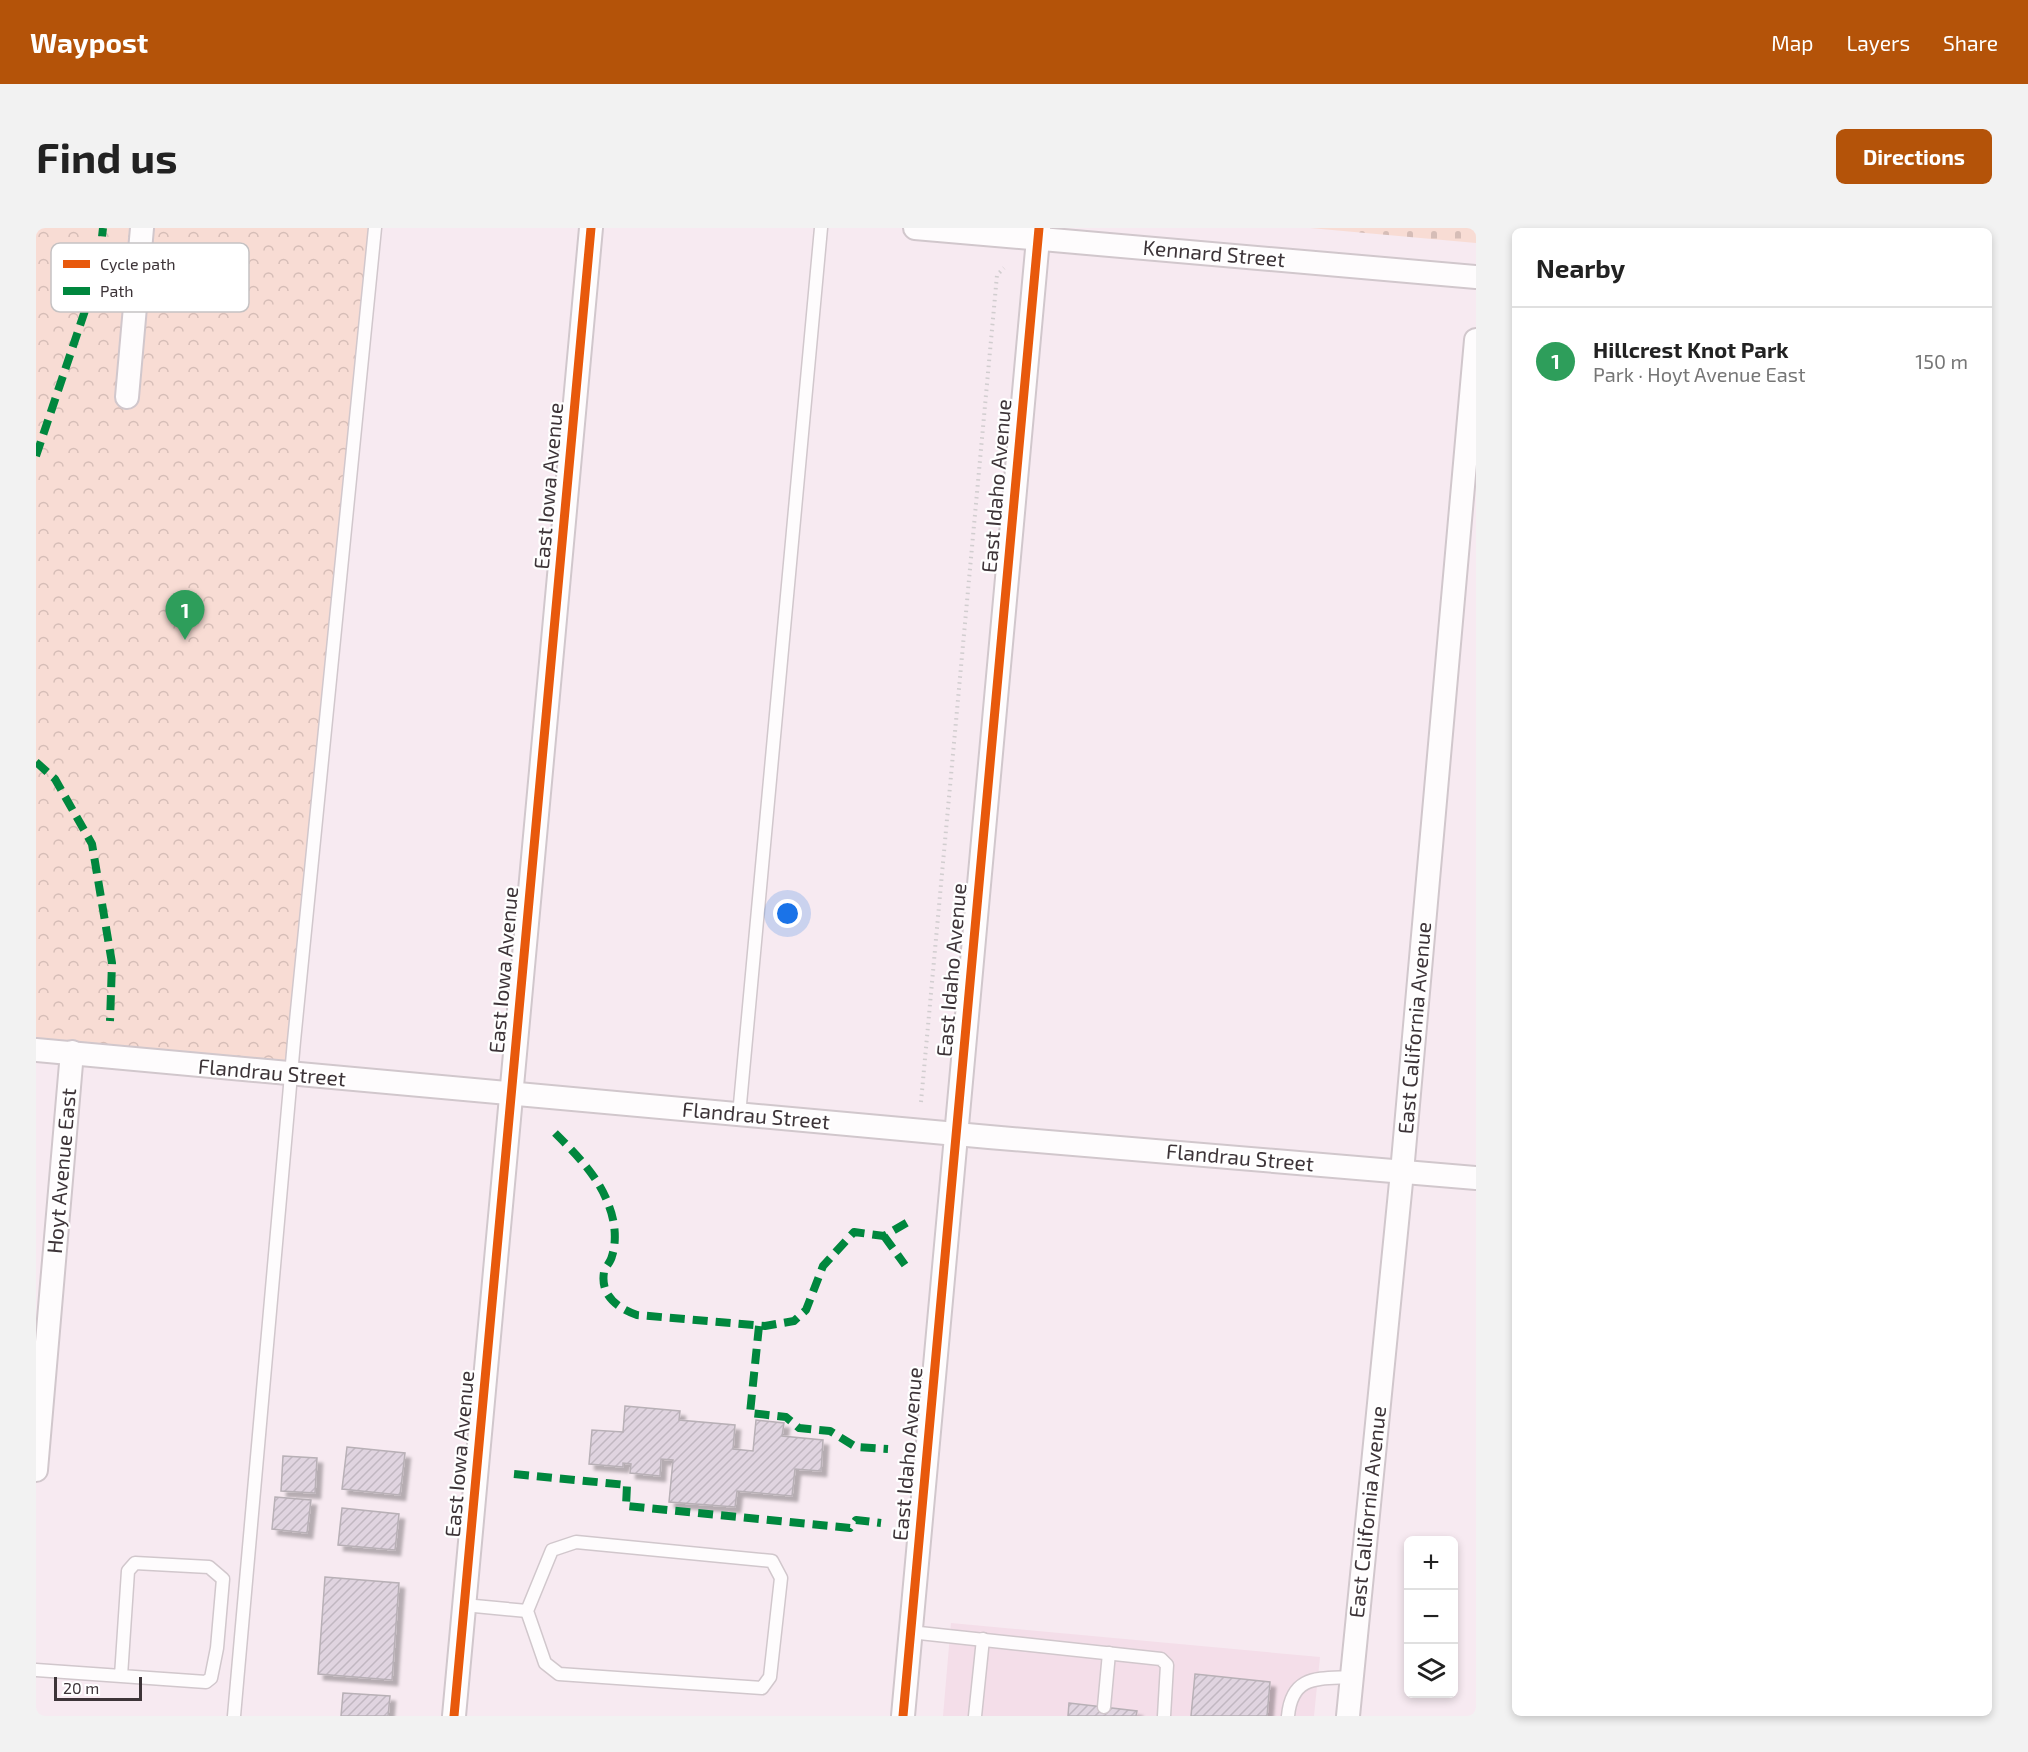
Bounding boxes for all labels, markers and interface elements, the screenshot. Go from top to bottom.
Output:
text: Waypost [30,25,148,59]
text: Map [1771,30,1813,55]
text: Layers [1846,30,1910,55]
text: Share [1943,30,1998,55]
button: Directions [1836,129,1992,184]
text: Find us [36,131,178,181]
street label: Kennard Street [1142,234,1286,271]
legend [51,243,249,312]
text: Nearby [1536,252,1625,283]
text: Cycle path [100,254,176,273]
text: Path [100,281,134,300]
text: Hillcrest Knot Park [1593,336,1789,362]
text: 1 [1551,349,1560,373]
text: 150 m [1915,349,1968,373]
text: Park · Hoyt Avenue East [1593,362,1806,386]
street label: East Idaho Avenue [975,398,1016,574]
street label: East Iowa Avenue [528,401,567,570]
pin: 1 [166,590,204,640]
street label: East Idaho Avenue [930,882,971,1058]
street label: East Iowa Avenue [483,885,522,1054]
your location [773,899,802,928]
street label: East California Avenue [1392,921,1435,1135]
street label: Flandrau Street [197,1053,347,1090]
street label: Hoyt Avenue East [41,1087,80,1255]
street label: Flandrau Street [681,1096,831,1133]
street label: Flandrau Street [1165,1138,1315,1175]
street label: East Idaho Avenue [886,1366,927,1542]
street label: East Iowa Avenue [439,1369,478,1538]
street label: East California Avenue [1343,1405,1390,1619]
map controls [1404,1536,1458,1698]
button: + [1404,1536,1458,1590]
button: − [1404,1590,1458,1644]
button: layers [1404,1644,1458,1698]
scale bar [54,1674,142,1702]
text: 20 m [63,1678,99,1697]

